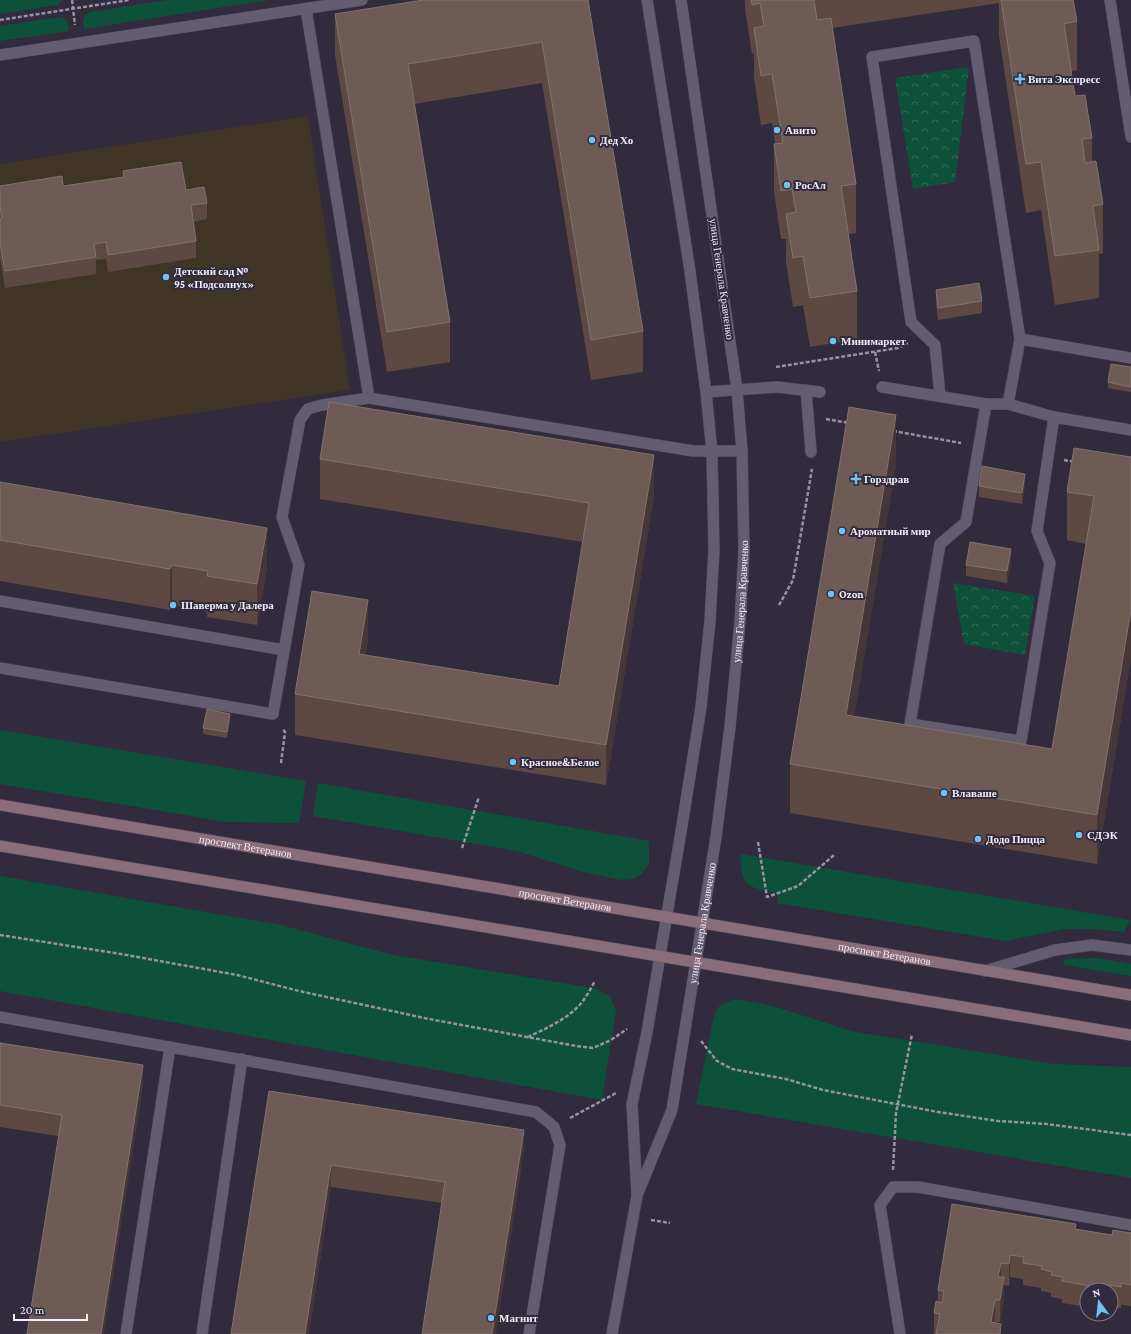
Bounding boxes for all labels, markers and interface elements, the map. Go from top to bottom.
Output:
place label: Вита Экспресс [1028,73,1101,85]
marker: Вита Экспресс [1015,74,1025,84]
place label: Авито [785,124,816,136]
marker: Авито [772,125,782,135]
place label: Дед Хо [600,134,634,146]
marker: Дед Хо [587,135,597,145]
place label: РосАл [795,179,826,191]
marker: РосАл [782,180,792,190]
street label: улица Генерала Кравченко [708,218,737,341]
place label: Детский сад № 95 «Подсолнух» [174,265,254,290]
marker: Детский сад № 95 «Подсолнух» [161,272,171,282]
place label: Минимаркет [841,335,906,347]
marker: Минимаркет [828,336,838,346]
place label: Горздрав [864,473,909,485]
marker: Горздрав [851,474,861,484]
place label: Ароматный мир [850,525,931,537]
marker: Ароматный мир [837,526,847,536]
street label: улица Генерала Кравченко [730,540,750,663]
place label: Ozon [839,588,864,600]
marker: Ozon [826,589,836,599]
place label: Шаверма у Далера [181,599,274,611]
marker: Шаверма у Далера [168,600,178,610]
place label: Красное&Белое [521,756,599,768]
marker: Красное&Белое [508,757,518,767]
place label: Влаваше [952,787,997,799]
marker: Влаваше [939,788,949,798]
place label: СДЭК [1087,829,1118,841]
marker: СДЭК [1074,830,1084,840]
street label: проспект Ветеранов [198,833,293,860]
place label: Додо Пицца [986,833,1046,845]
marker: Додо Пицца [973,834,983,844]
street label: улица Генерала Кравченко [686,861,718,985]
street label: проспект Ветеранов [518,886,612,914]
street label: проспект Ветеранов [837,940,932,967]
north arrow [1079,1282,1119,1322]
text: N [1091,1285,1102,1299]
scale bar [14,1296,87,1322]
text: 20 m [20,1303,45,1317]
place label: Магнит [499,1312,539,1324]
marker: Магнит [486,1313,496,1323]

